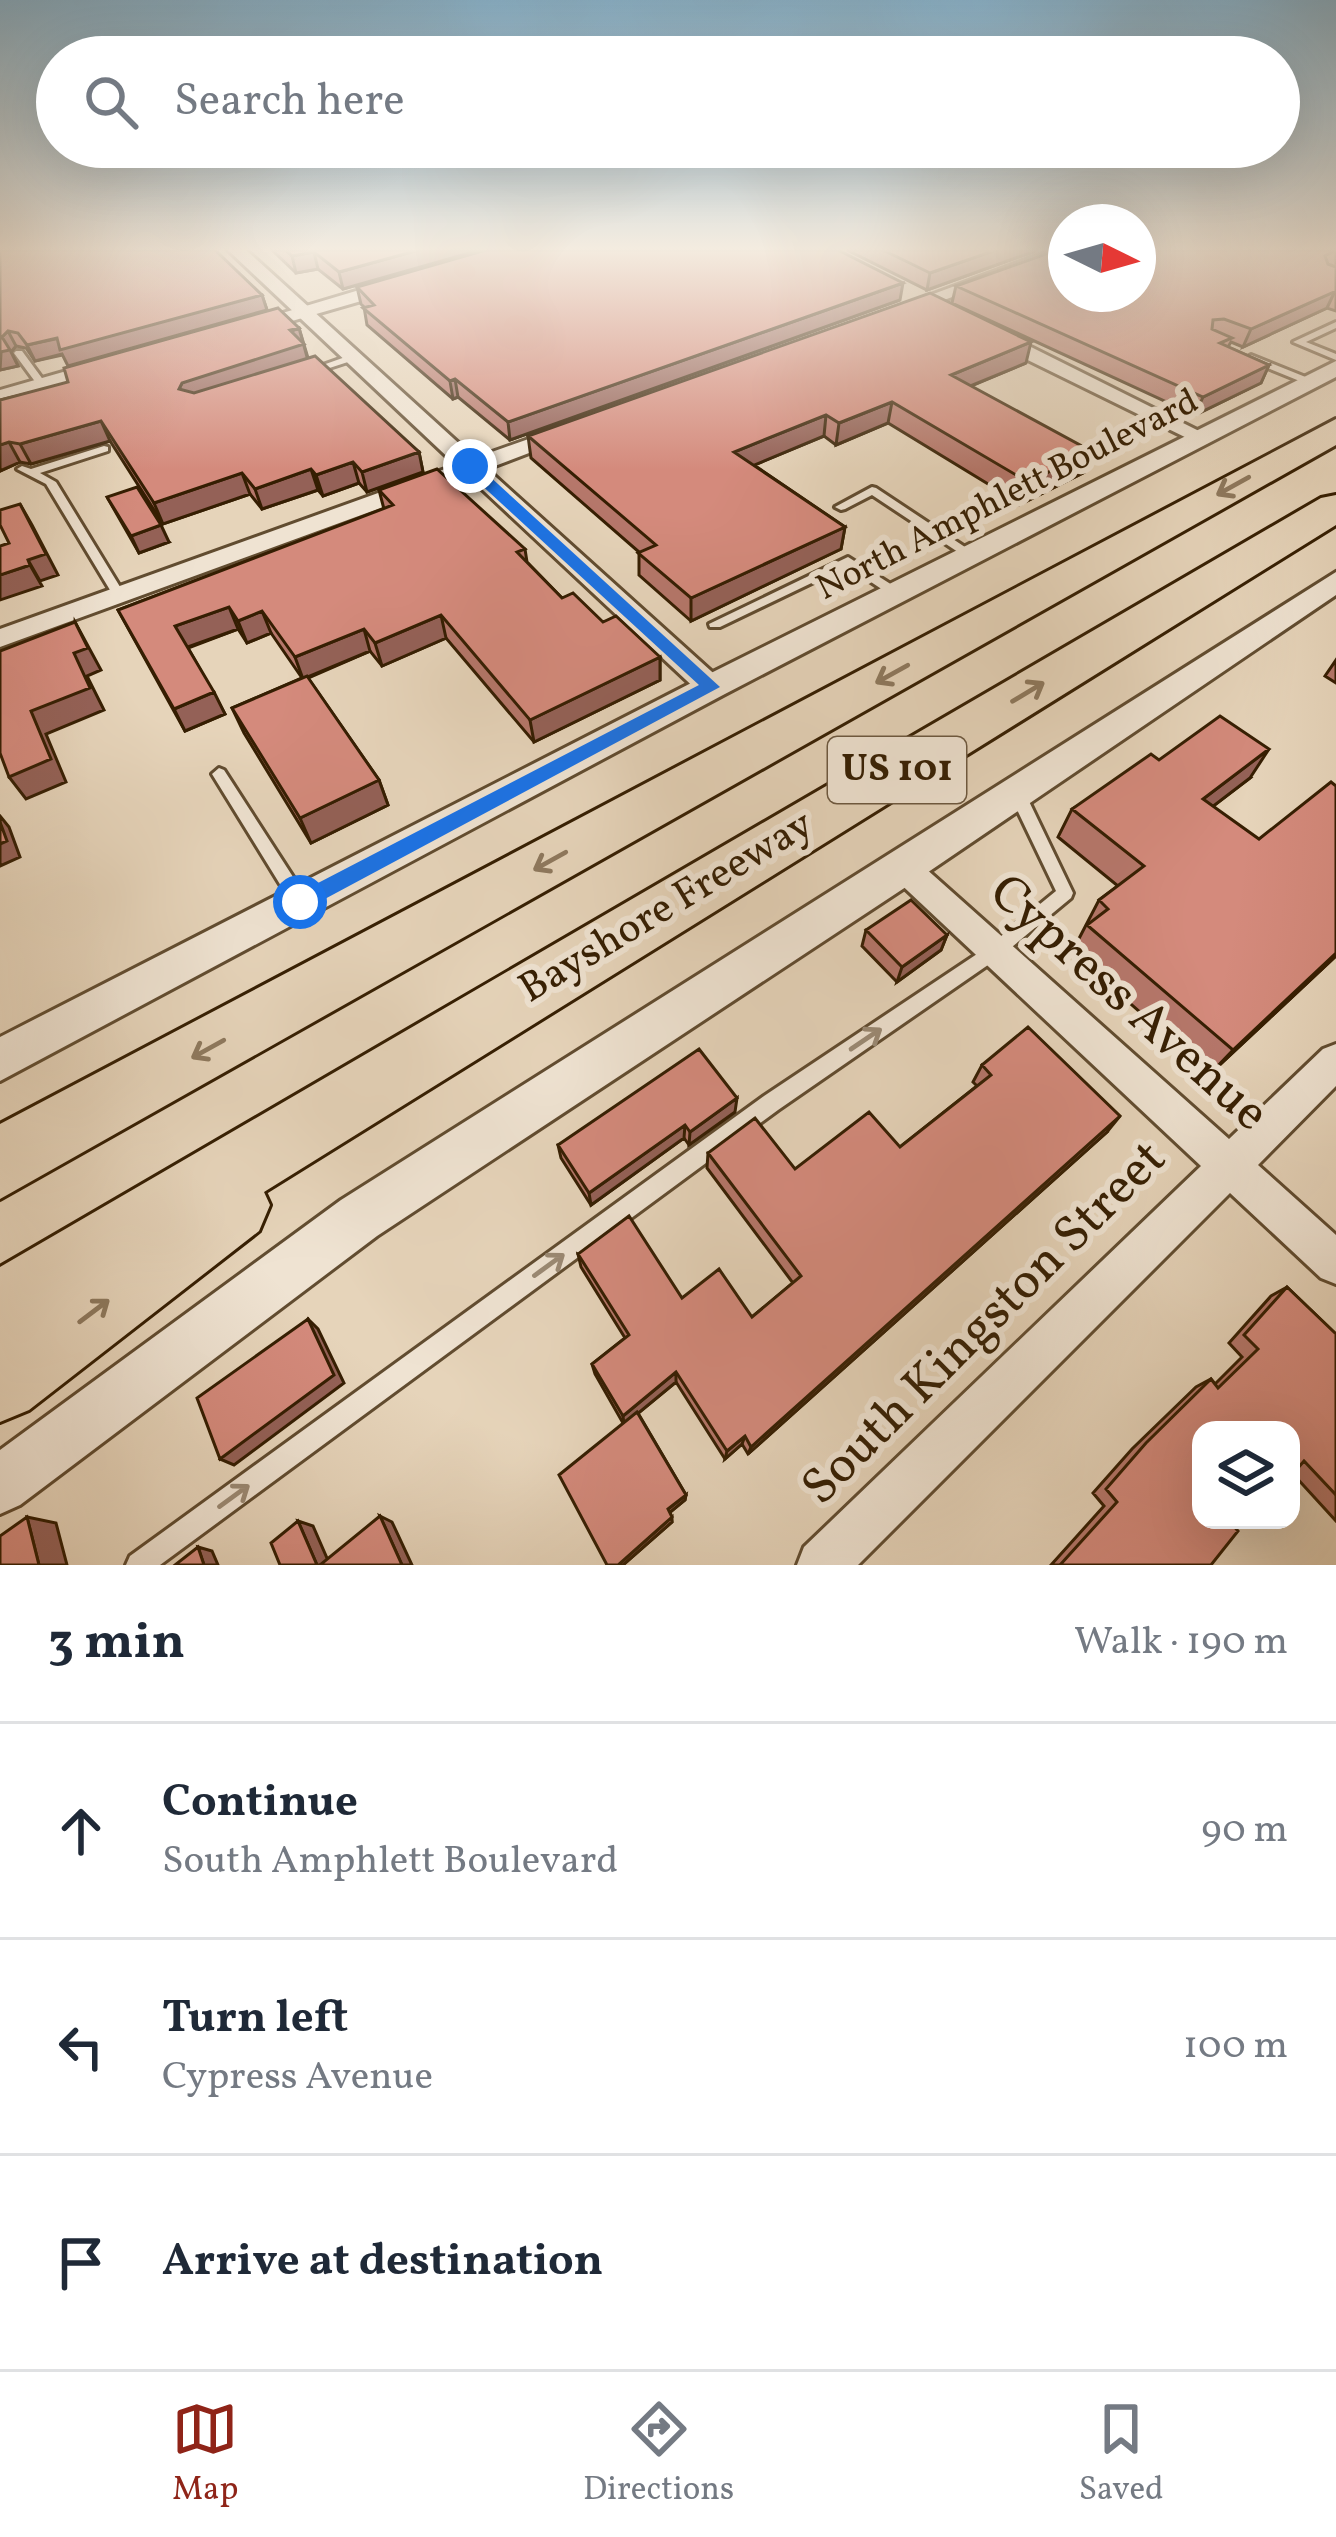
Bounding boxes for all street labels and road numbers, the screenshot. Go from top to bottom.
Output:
street label: North Amphlett Boulevard [808,378,1208,614]
road number: US 101 [828,737,966,803]
street label: Bayshore Freeway [509,797,826,1019]
street label: Cypress Avenue [973,859,1283,1149]
street label: South Kingston Street [787,1126,1183,1522]

